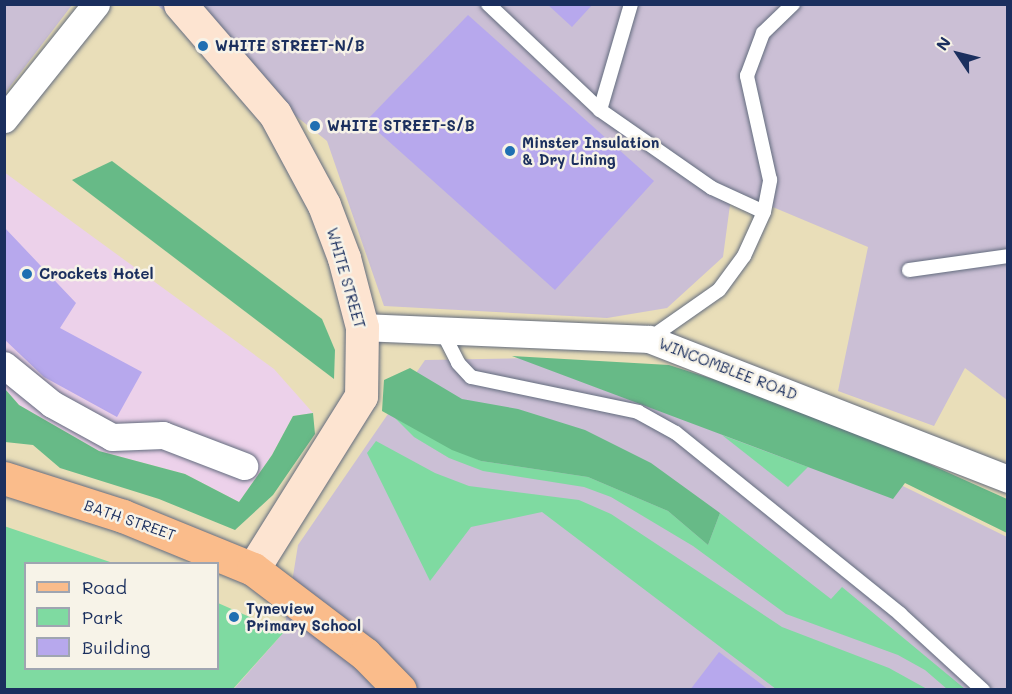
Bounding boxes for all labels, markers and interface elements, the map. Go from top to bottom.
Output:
north arrow [928,24,988,84]
text: N [931,32,955,54]
place label: WHITE STREET-N/B [215,37,365,55]
marker: WHITE STREET-N/B [196,39,210,53]
place label: WHITE STREET-S/B [327,117,475,135]
marker: WHITE STREET-S/B [308,119,322,133]
place label: Minster Insulation & Dry Lining [522,133,659,168]
marker: Minster Insulation & Dry Lining [503,144,517,158]
street label: WHITE STREET [323,225,369,331]
place label: Crockets Hotel [39,265,153,283]
marker: Crockets Hotel [20,267,34,281]
street label: WINCOMBLEE ROAD [656,334,800,404]
street label: BATH STREET [82,496,178,544]
legend [24,562,219,670]
text: Road [82,575,127,599]
place label: Tyneview Primary School [246,599,361,634]
text: Park [82,605,123,629]
marker: Tyneview Primary School [227,610,241,624]
text: Building [82,635,150,659]

